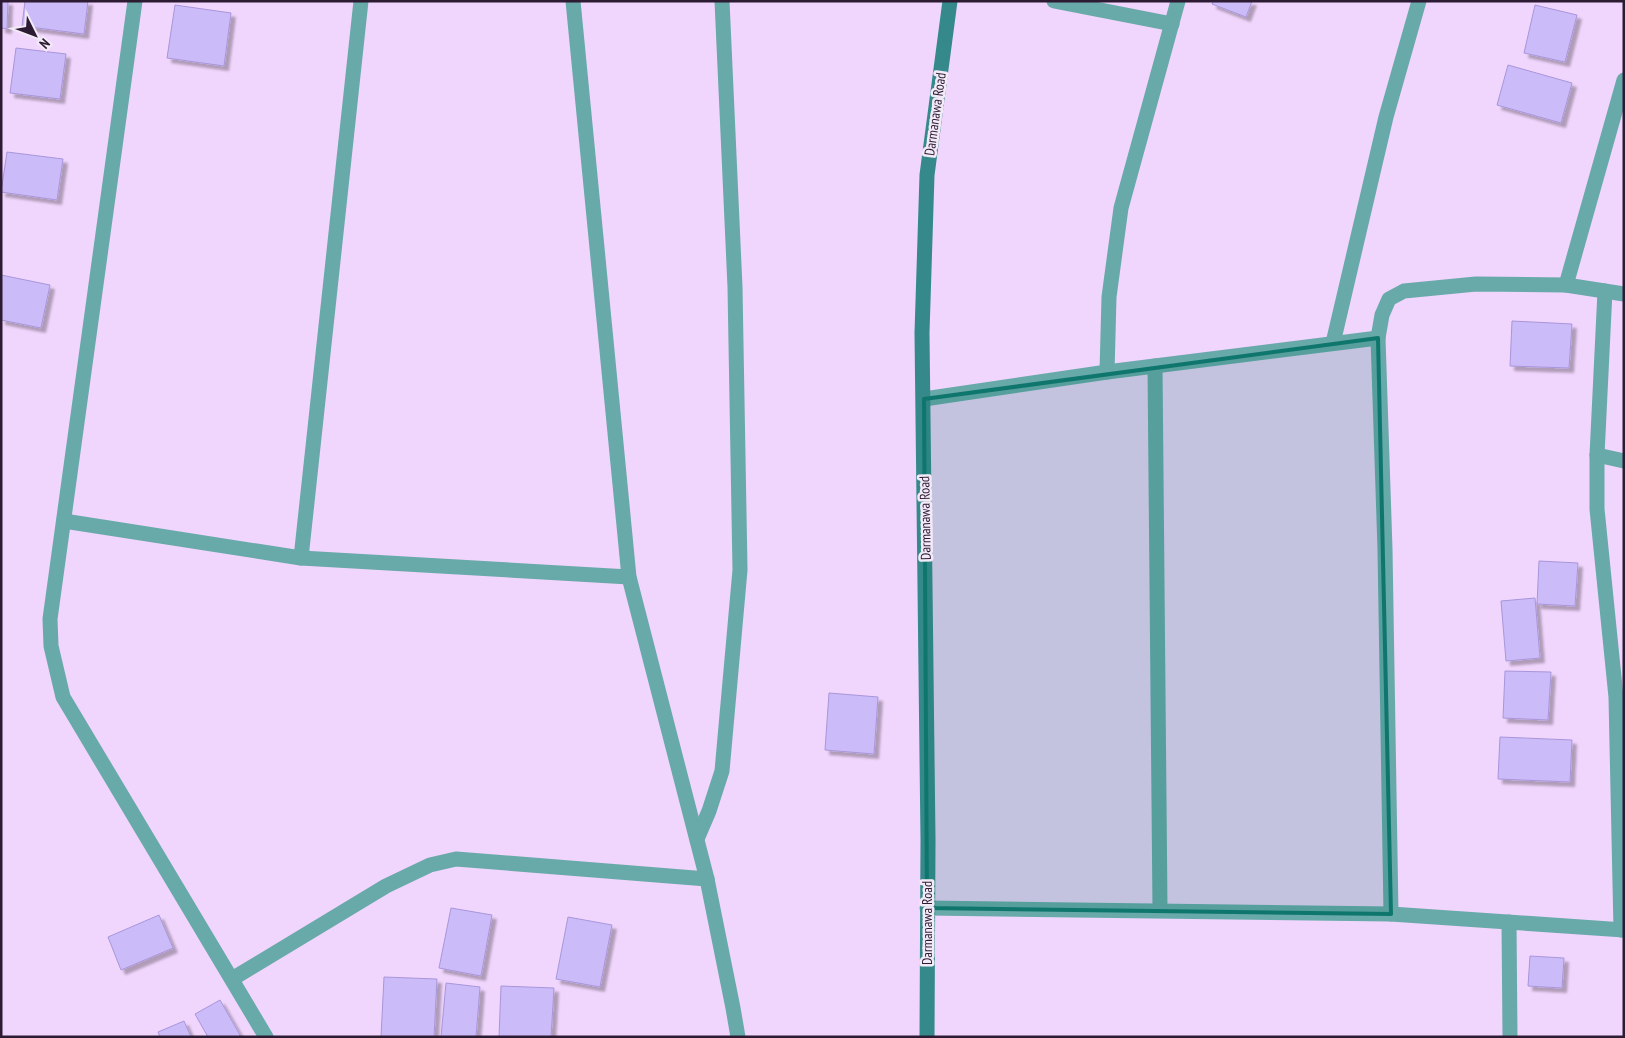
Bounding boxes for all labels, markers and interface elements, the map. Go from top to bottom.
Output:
north arrow [10,10,60,60]
text: N [35,35,54,53]
street label: Darmanawa Road [920,71,950,157]
street label: Darmanawa Road [915,476,935,560]
street label: Darmanawa Road [918,881,936,965]

